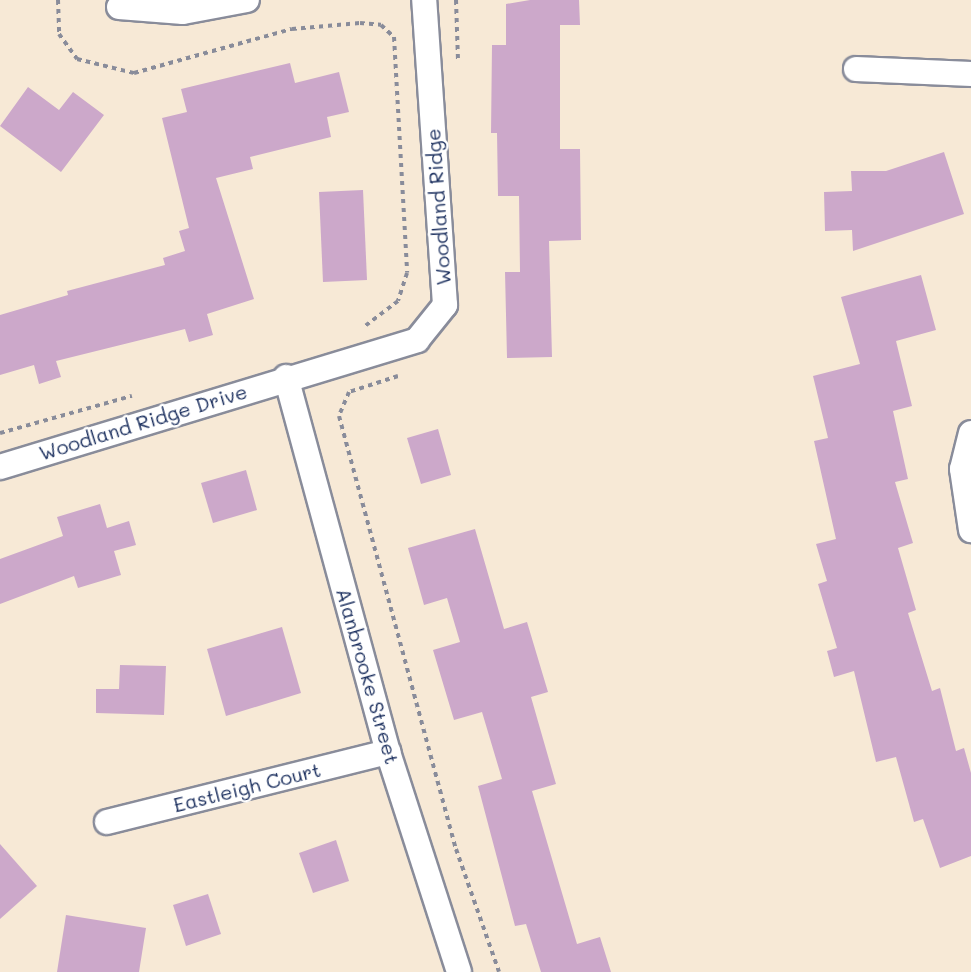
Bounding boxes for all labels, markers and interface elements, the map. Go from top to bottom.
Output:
street label: Woodland Ridge [421,128,455,286]
street label: Woodland Ridge Drive [36,379,250,465]
street label: Alanbrooke Street [331,585,405,767]
street label: Eastleigh Court [171,757,323,817]

